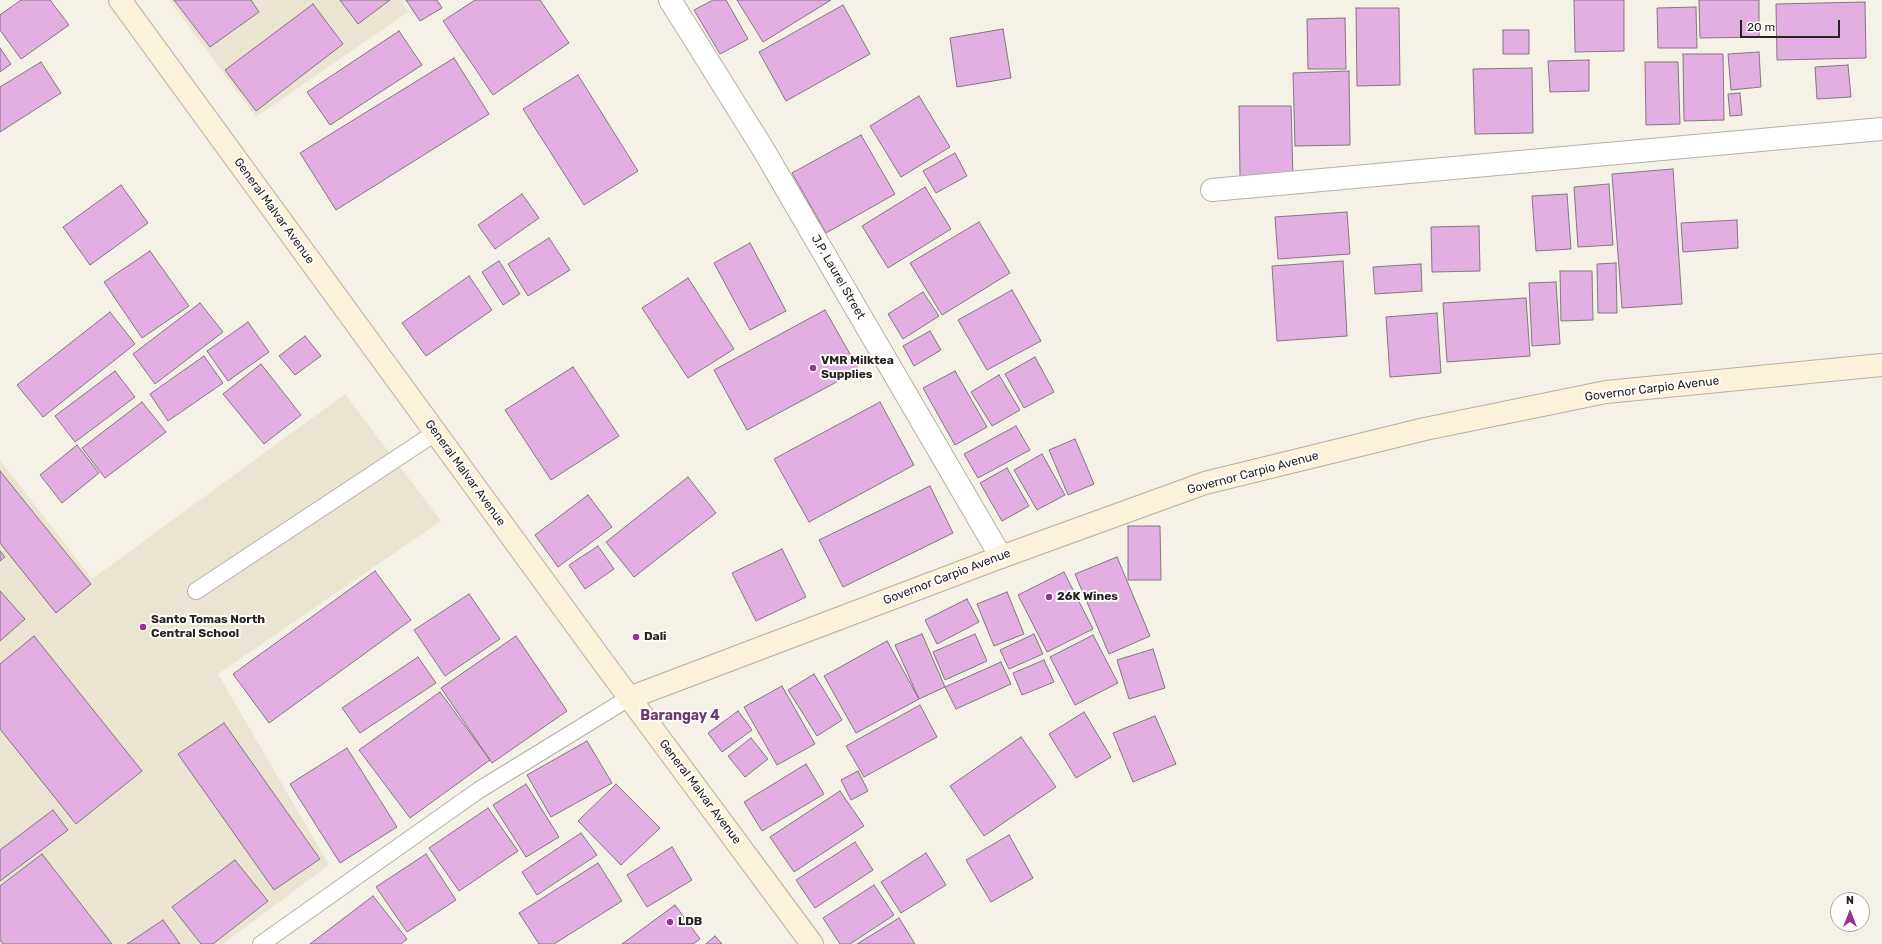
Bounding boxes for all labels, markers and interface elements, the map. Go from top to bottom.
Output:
scale bar [1742,12,1842,38]
text: 20 m [1747,20,1775,34]
street label: General Malvar Avenue [231,155,317,267]
street label: J.P. Laurel Street [808,232,868,322]
place label: VMR Milktea Supplies [821,354,894,382]
marker: VMR Milktea Supplies [808,363,818,373]
street label: Governor Carpio Avenue [1584,374,1720,404]
street label: General Malvar Avenue [422,417,508,529]
street label: Governor Carpio Avenue [1186,449,1320,497]
street label: Governor Carpio Avenue [881,546,1013,608]
place label: 26K Wines [1057,590,1118,604]
marker: 26K Wines [1044,592,1054,602]
place label: Santo Tomas North Central School [151,613,265,641]
marker: Santo Tomas North Central School [138,622,148,632]
place label: Dali [644,630,667,644]
marker: Dali [631,632,641,642]
district label: Barangay 4 [640,708,720,724]
street label: General Malvar Avenue [656,737,744,847]
north arrow [1830,892,1870,932]
text: N [1846,894,1854,907]
place label: LDB [678,915,702,929]
marker: LDB [665,917,675,927]

